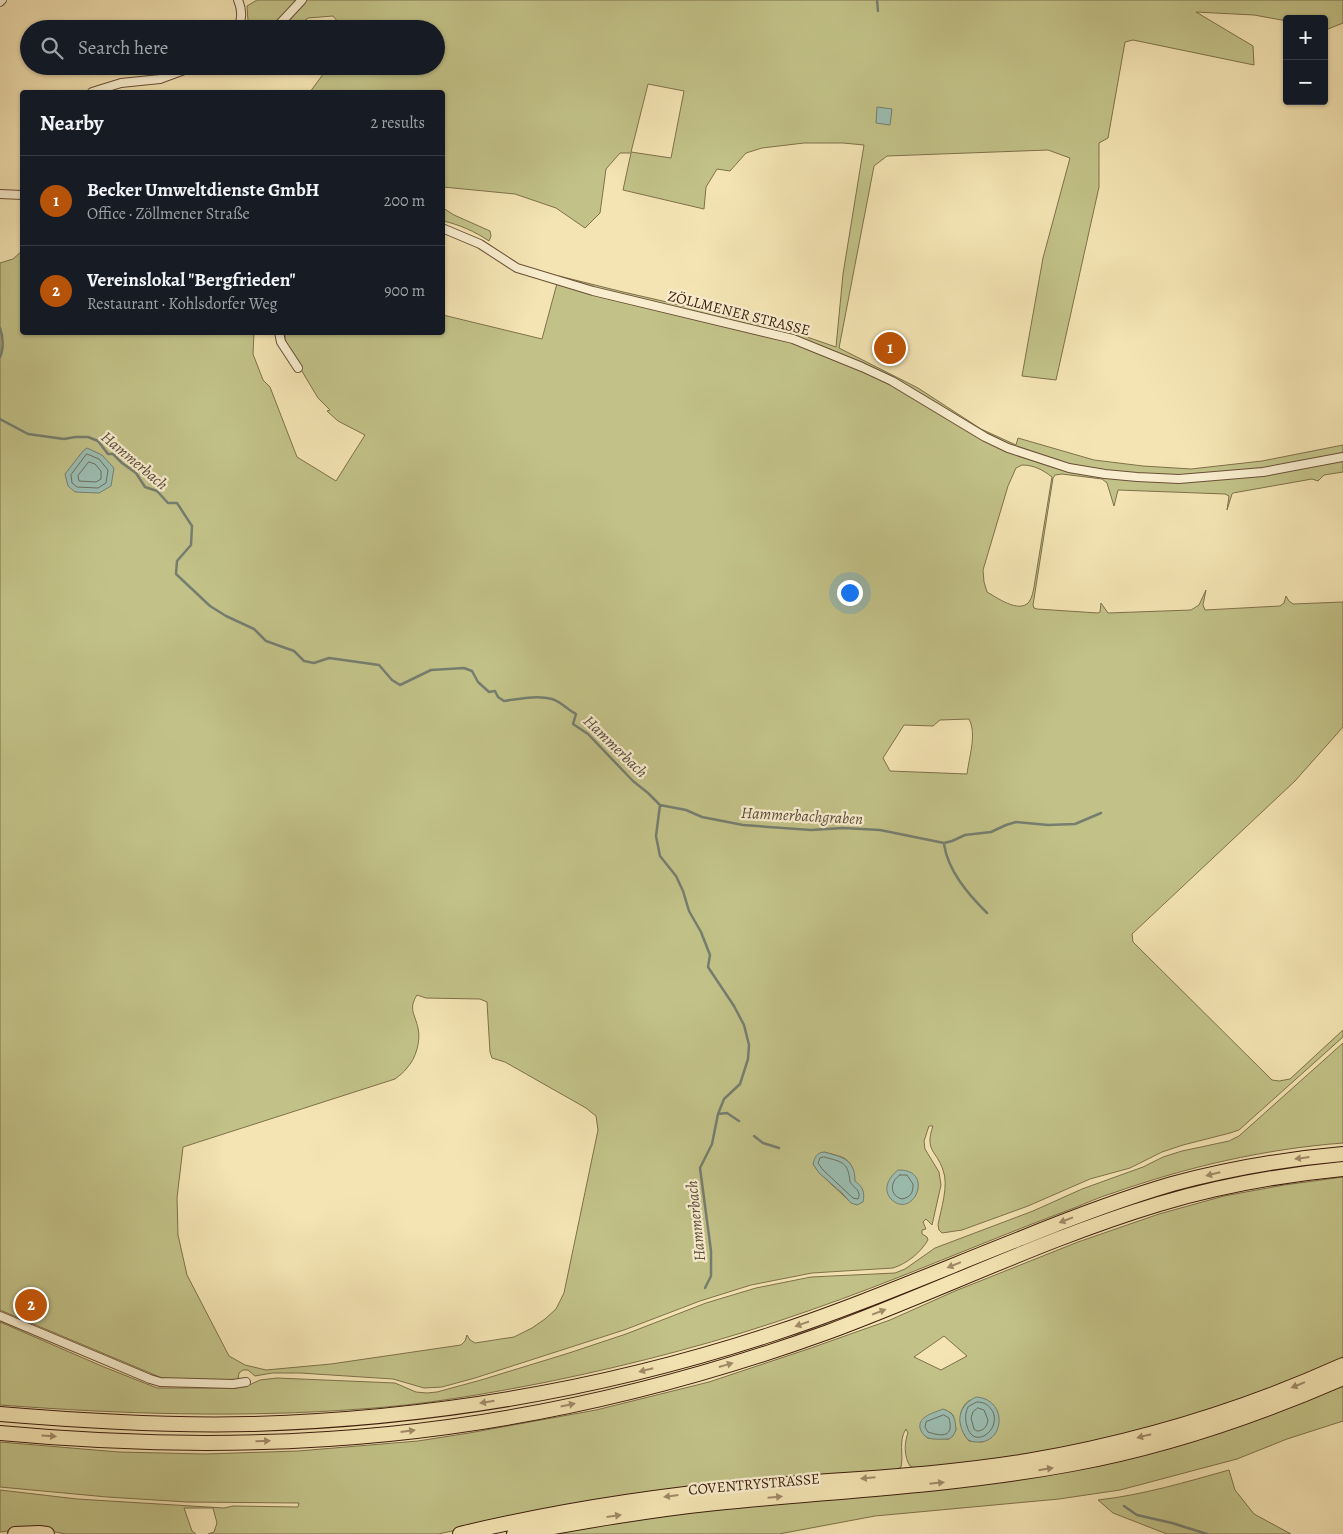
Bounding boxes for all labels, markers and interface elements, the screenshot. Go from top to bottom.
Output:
map controls [1283,15,1328,105]
button: + [1283,15,1328,60]
search box [20,20,445,75]
icon: search [38,34,66,62]
text: Search here [78,35,168,61]
button: − [1283,60,1328,105]
text: Nearby [40,109,103,137]
text: 2 results [370,112,425,134]
text: Becker Umweltdienste GmbH [87,177,320,203]
text: 1 [53,190,59,212]
text: 200 m [384,190,425,212]
text: Office · Zöllmener Straße [87,203,250,225]
text: Vereinslokal "Bergfrieden" [87,267,295,293]
text: 2 [52,280,60,302]
text: 900 m [384,280,425,302]
street label: ZÖLLMENER STRASSE [666,286,812,340]
text: Restaurant · Kohlsdorfer Weg [87,293,278,315]
pin: 1 [874,329,906,367]
water label: Hammerbach [96,426,173,495]
your location [837,580,863,606]
water label: Hammerbach [578,711,652,783]
water label: Hammerbachgraben [740,802,864,830]
one-way arrow [1293,1154,1309,1162]
one-way arrow [1205,1170,1220,1178]
water label: Hammerbach [681,1179,711,1263]
one-way arrow [1059,1217,1074,1225]
one-way arrow [946,1261,961,1269]
pin: 2 [15,1286,47,1324]
one-way arrow [872,1308,887,1316]
one-way arrow [794,1320,809,1328]
one-way arrow [718,1361,733,1369]
one-way arrow [639,1366,654,1374]
one-way arrow [1290,1381,1305,1389]
one-way arrow [479,1399,495,1407]
one-way arrow [561,1401,577,1409]
one-way arrow [400,1427,416,1435]
one-way arrow [1137,1432,1152,1440]
one-way arrow [41,1433,57,1441]
one-way arrow [255,1437,271,1445]
one-way arrow [1038,1464,1054,1472]
street label: COVENTRYSTRASSE [687,1468,821,1500]
one-way arrow [859,1474,875,1482]
one-way arrow [929,1479,945,1487]
one-way arrow [663,1492,679,1500]
one-way arrow [767,1493,783,1501]
one-way arrow [606,1512,622,1520]

